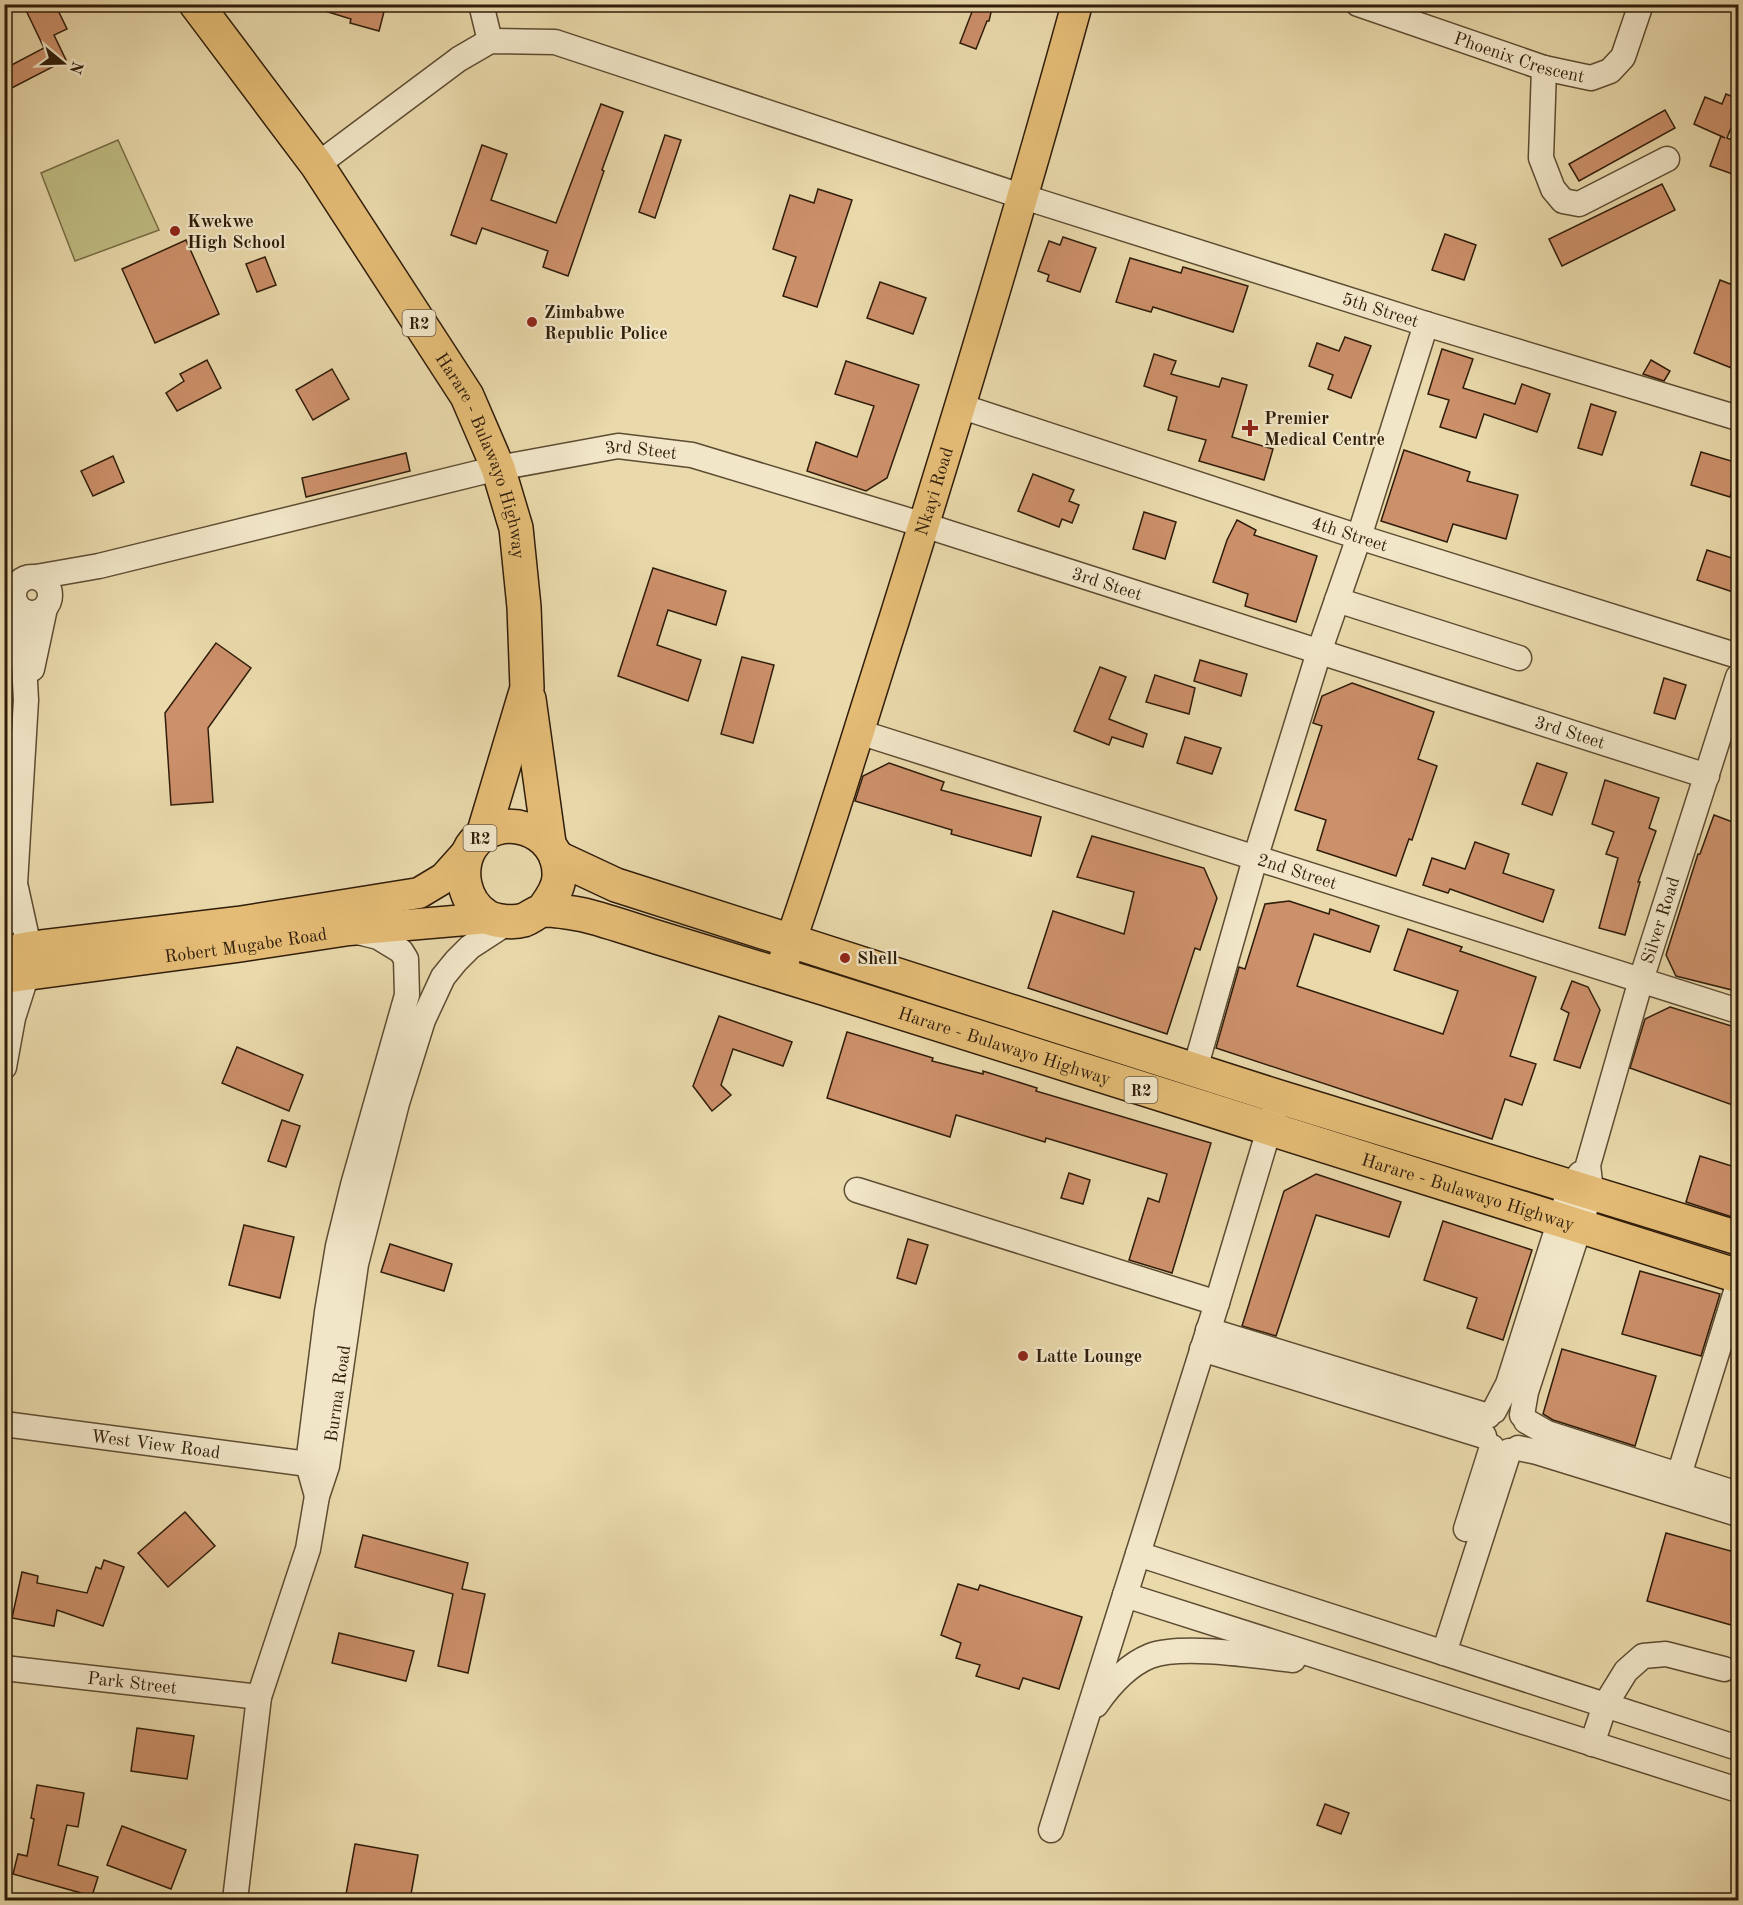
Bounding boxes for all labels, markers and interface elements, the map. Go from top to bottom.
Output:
street label: Phoenix Crescent [1451,30,1586,86]
north arrow [33,33,93,93]
text: N [65,59,85,76]
place label: Kwekwe High School [187,213,286,252]
marker: Kwekwe High School [168,224,182,238]
street label: 5th Street [1340,290,1421,331]
place label: Zimbabwe Republic Police [544,304,668,343]
road number: R2 [402,310,436,336]
marker: Zimbabwe Republic Police [525,315,539,329]
street label: Harare - Bulawayo Highway [431,350,527,560]
place label: Premier Medical Centre [1264,410,1385,449]
marker: Premier Medical Centre [1241,419,1259,437]
street label: 3rd Steet [604,438,678,463]
street label: Nkayi Road [913,445,957,538]
street label: 4th Street [1309,514,1390,555]
street label: 3rd Steet [1069,565,1144,604]
street label: 3rd Steet [1532,713,1607,753]
road number: R2 [464,825,496,851]
street label: 2nd Street [1255,851,1339,893]
street label: Silver Road [1639,875,1683,966]
street label: Robert Mugabe Road [163,925,328,967]
place label: Shell [857,950,898,968]
marker: Shell [838,951,852,965]
street label: Harare - Bulawayo Highway [896,1005,1113,1089]
road number: R2 [1124,1077,1158,1103]
street label: Harare - Bulawayo Highway [1359,1151,1577,1235]
street label: Burma Road [323,1344,354,1443]
place label: Latte Lounge [1035,1348,1142,1366]
marker: Latte Lounge [1016,1349,1030,1363]
street label: West View Road [90,1428,221,1462]
street label: Park Street [86,1670,178,1698]

